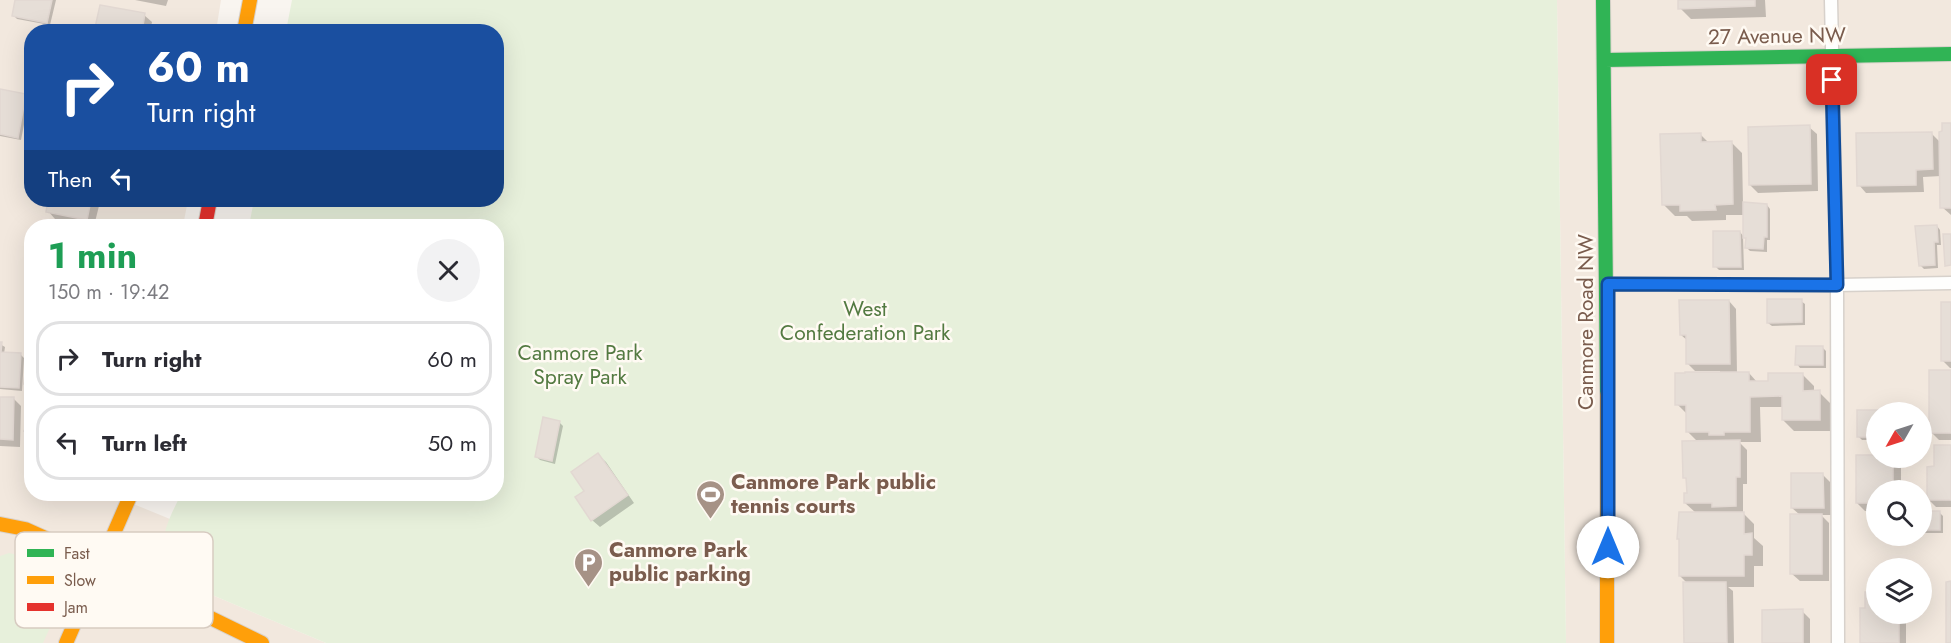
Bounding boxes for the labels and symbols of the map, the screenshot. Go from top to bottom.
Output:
street label: 27 Avenue NW [1708,20,1846,52]
pin [1806,54,1857,105]
street label: Canmore Road NW [1571,234,1601,410]
park label: West Confederation Park [780,294,951,348]
park label: Canmore Park Spray Park [518,338,643,392]
north arrow [1866,402,1932,468]
place label: Canmore Park public tennis courts [731,467,936,521]
sports icon: Canmore Park public tennis courts [694,478,726,520]
position arrow [1576,515,1640,579]
legend [15,532,213,628]
place label: Canmore Park public parking [609,535,751,589]
text: Fast [64,542,90,565]
parking icon: Canmore Park public parking [572,546,604,588]
text: Slow [64,569,96,592]
text: Jam [62,596,88,619]

